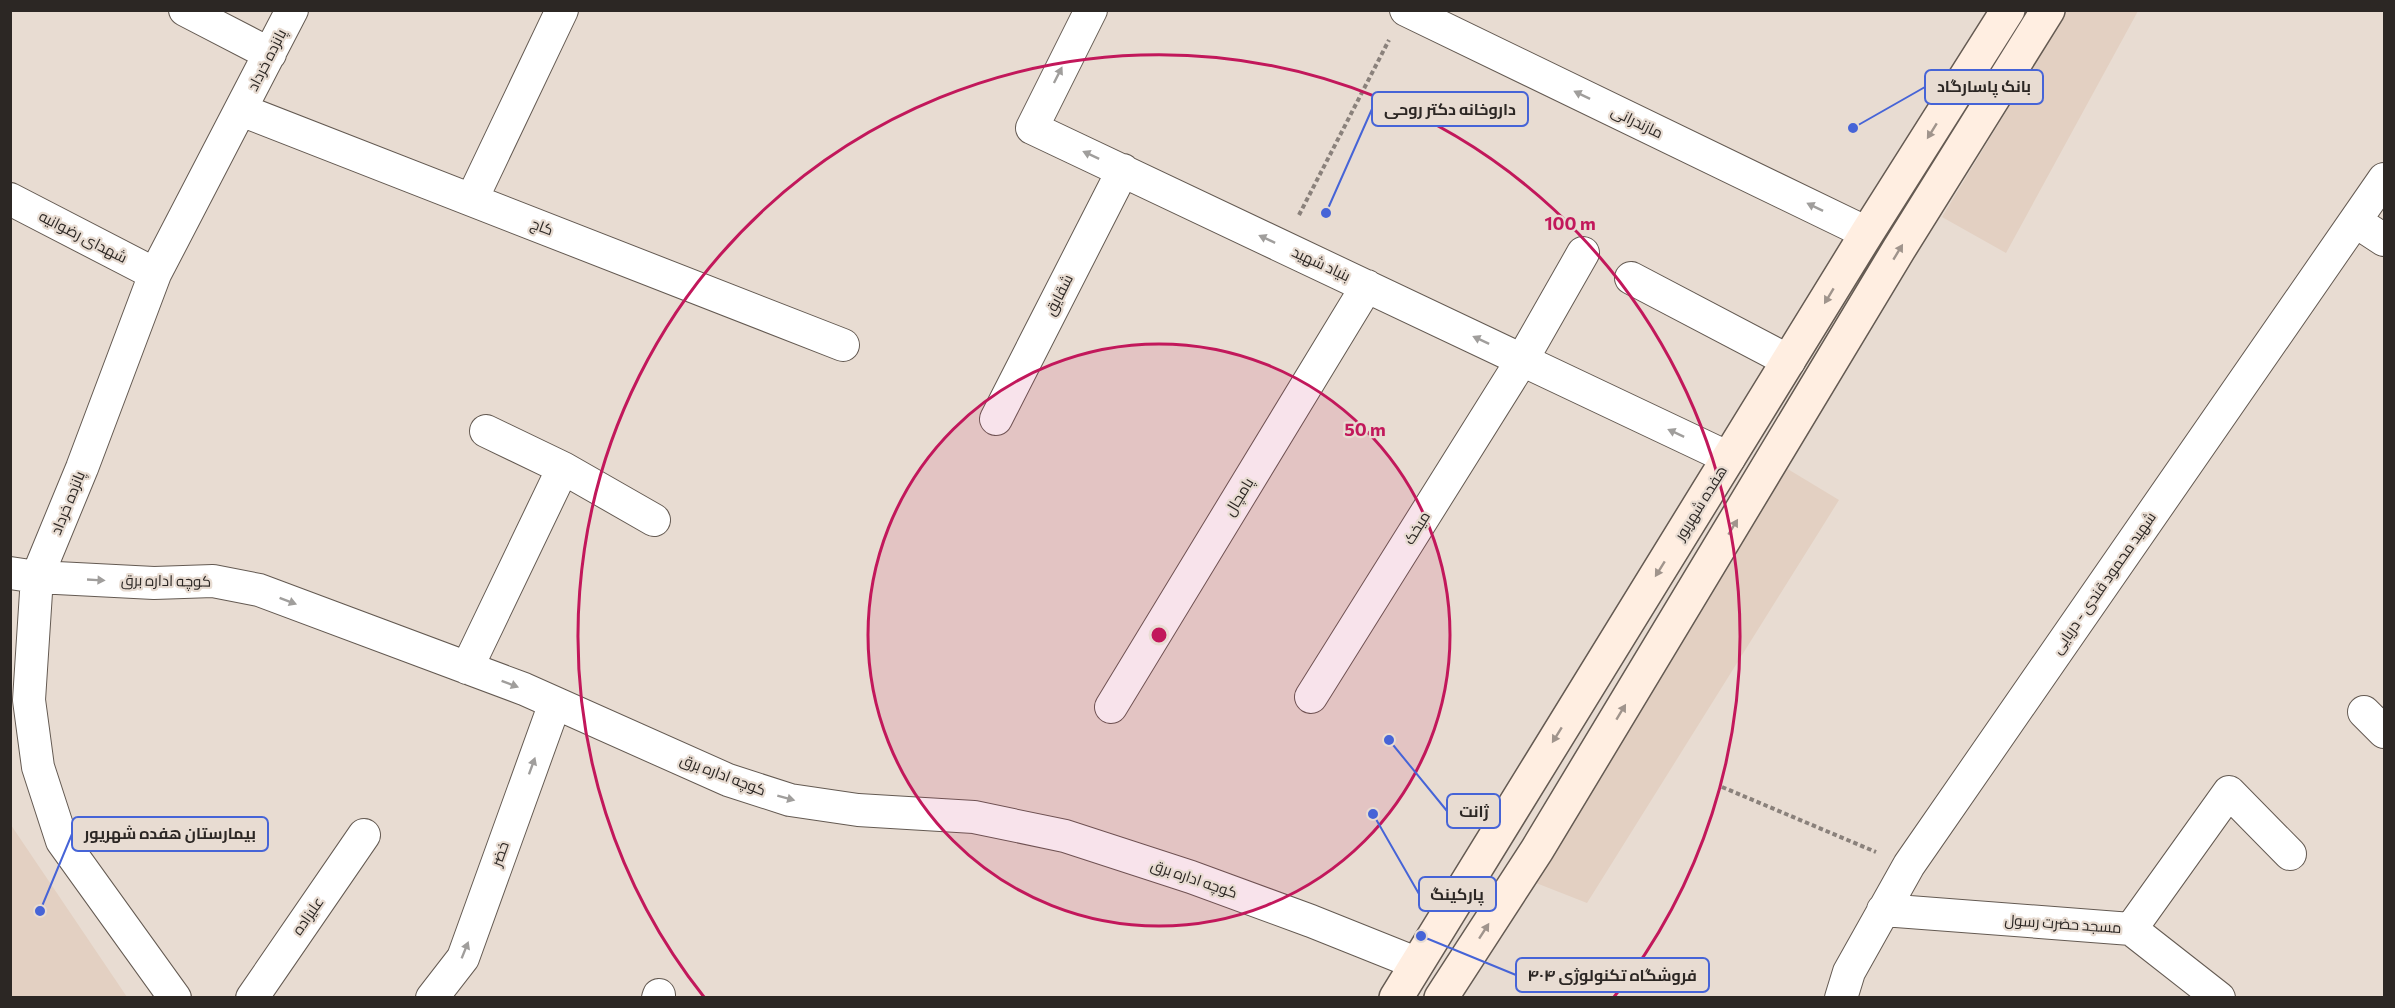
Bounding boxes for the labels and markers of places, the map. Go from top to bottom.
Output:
callout: بانک پاسارگاد [1925,70,2043,104]
callout: داروخانه دکتر روحی [1372,92,1528,126]
centre of rings [1149,625,1169,645]
callout: ژانت [1447,794,1500,828]
callout: بیمارستان هفده شهریور [72,817,268,851]
callout: پارکینگ [1419,877,1496,911]
callout: فروشگاه تکنولوژی ۴۰۴ [1516,958,1709,992]

